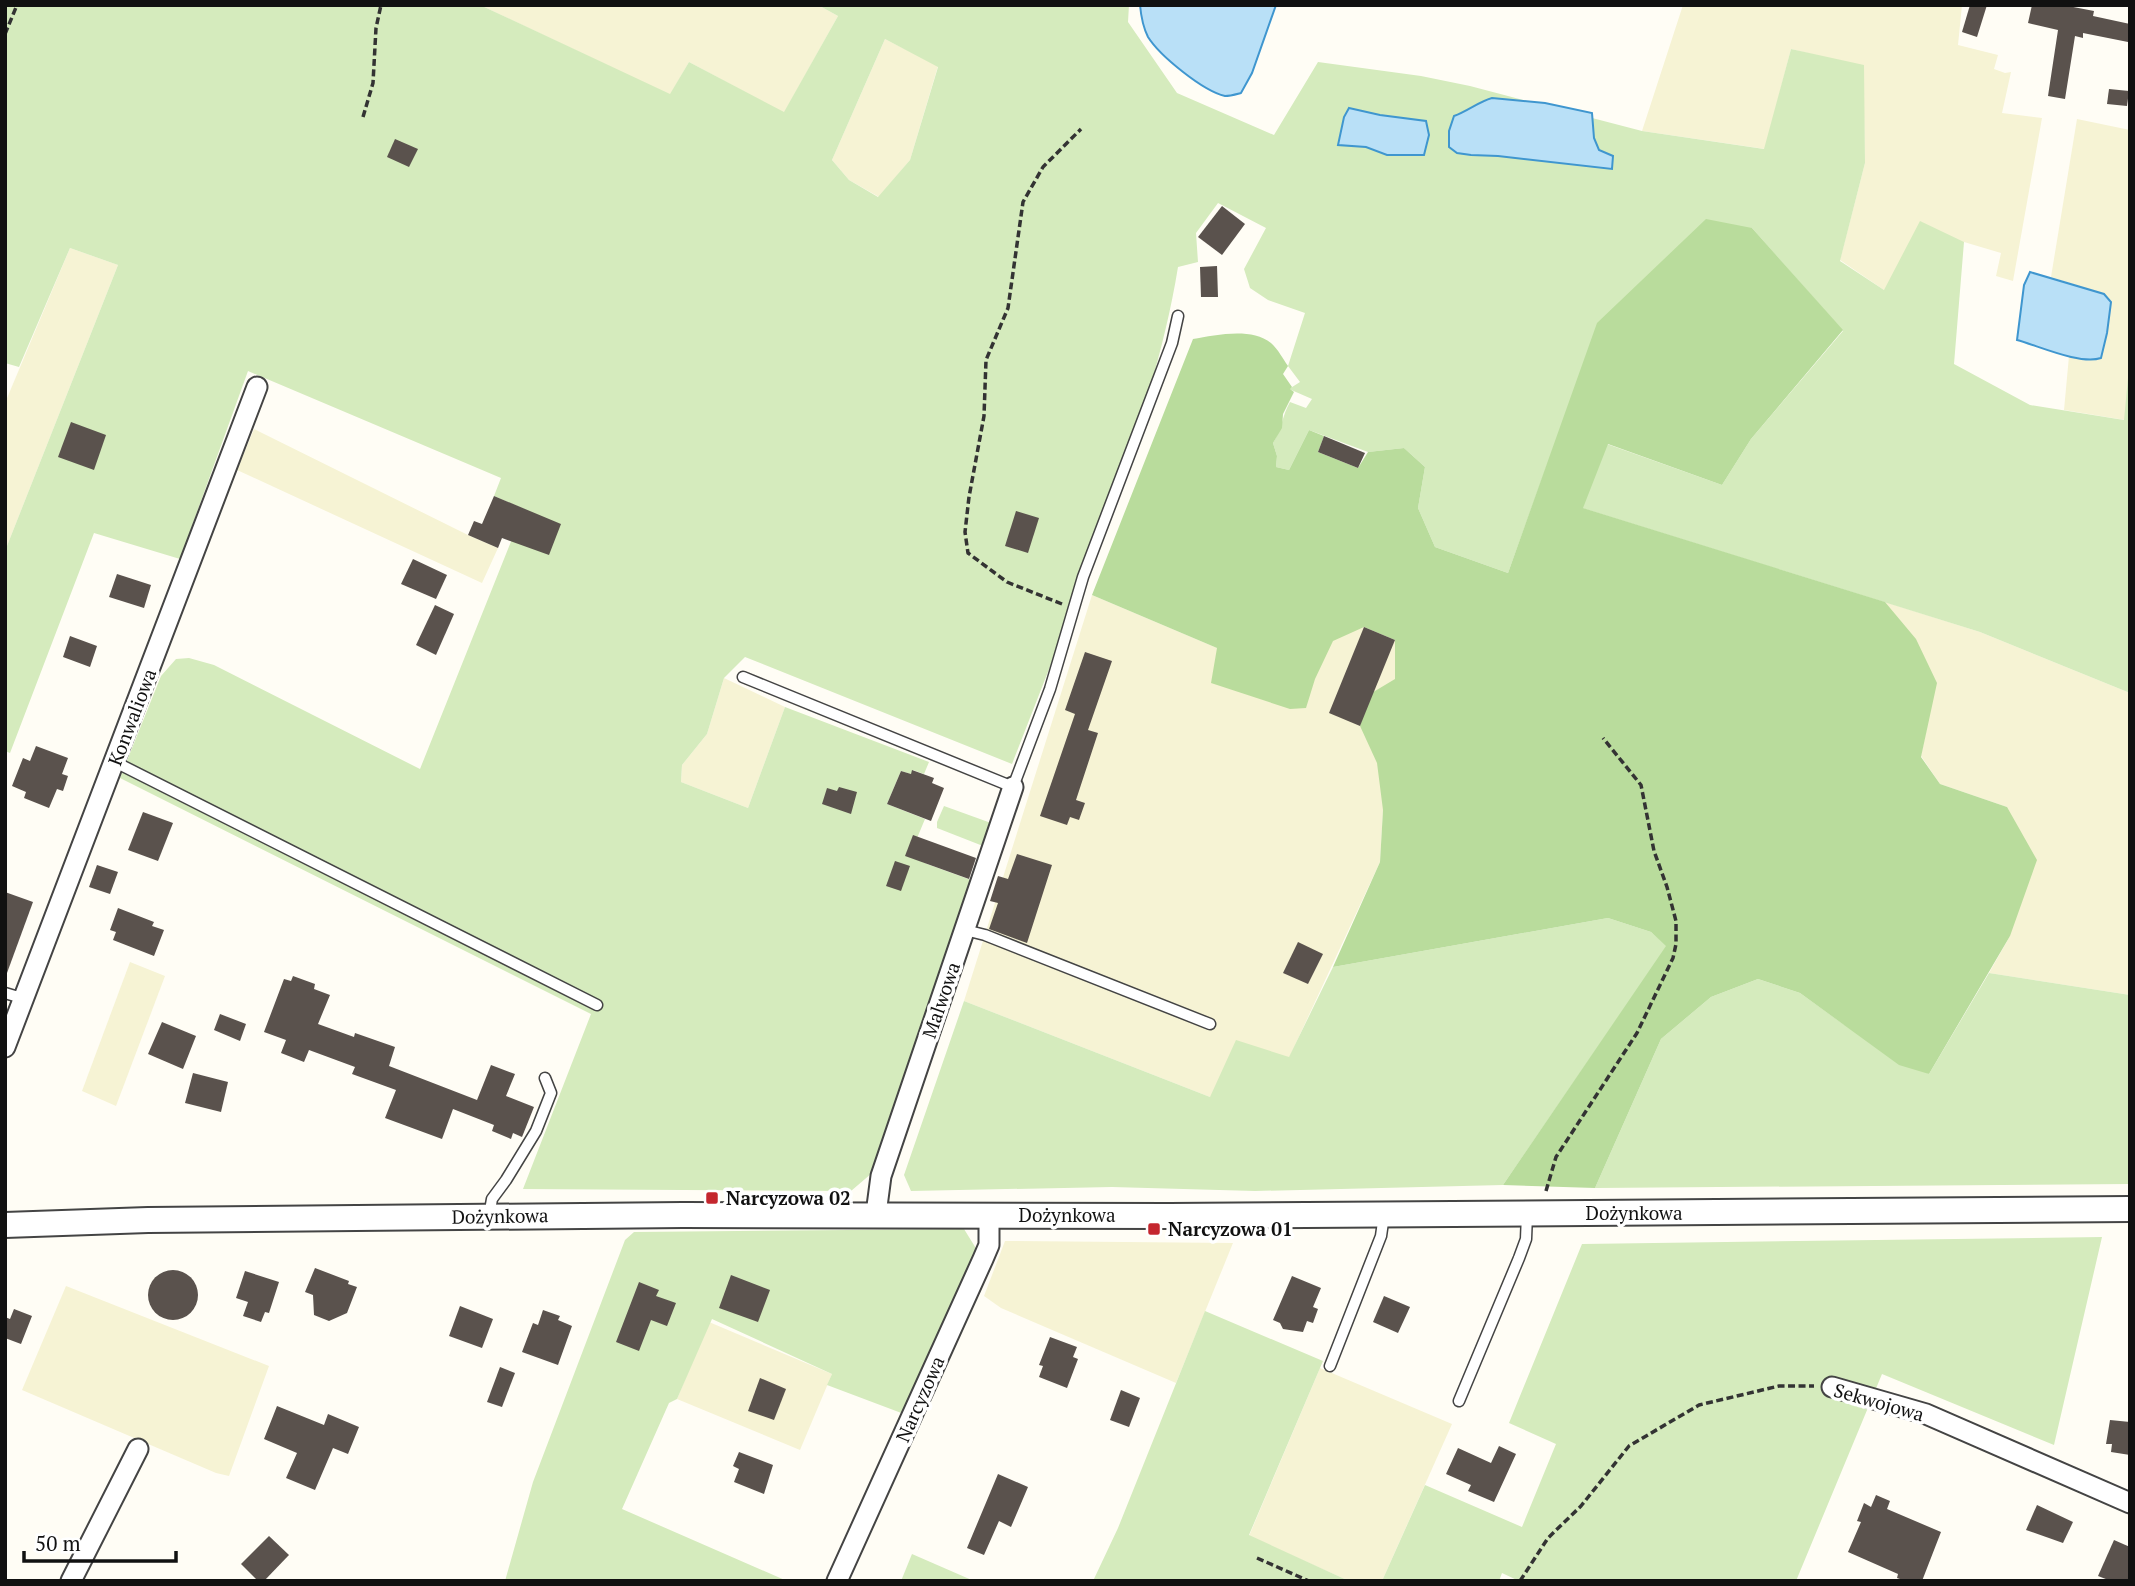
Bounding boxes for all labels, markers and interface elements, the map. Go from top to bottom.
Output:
street label: Konwaliowa [102,664,162,769]
street label: Malwowa [916,958,965,1041]
place label: Narcyzowa 02 [726,1185,851,1210]
marker: Narcyzowa 02 [704,1190,720,1206]
street label: Dożynkowa [1586,1200,1683,1225]
street label: Dożynkowa [451,1202,549,1229]
street label: Dożynkowa [1019,1202,1116,1227]
place label: Narcyzowa 01 [1168,1216,1293,1241]
marker: Narcyzowa 01 [1146,1221,1162,1237]
street label: Narcyzowa [890,1352,950,1446]
street label: Sekwojowa [1831,1377,1928,1426]
scale bar [24,1520,177,1564]
text: 50 m [35,1529,81,1557]

